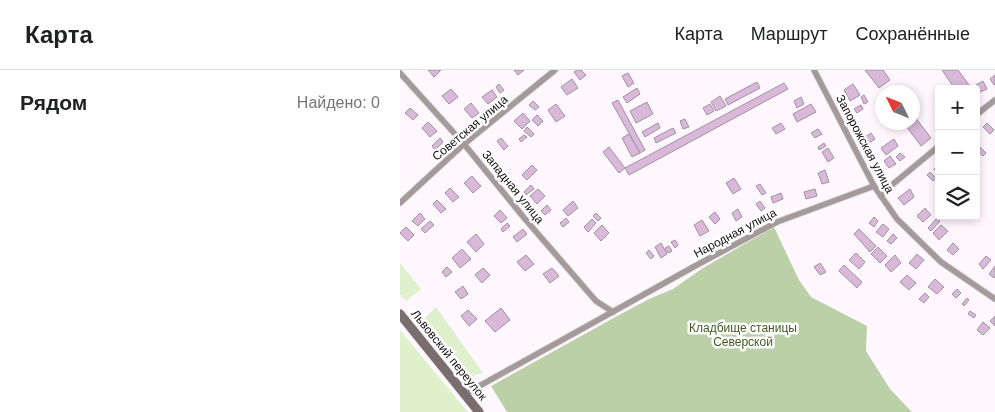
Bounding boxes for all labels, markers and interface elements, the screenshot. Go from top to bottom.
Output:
text: Карта [25,21,93,48]
text: Карта [675,24,723,44]
text: Маршрут [751,24,827,44]
text: Сохранённые [855,24,970,44]
north arrow [875,85,920,130]
map controls [935,85,980,220]
button: + [935,85,980,130]
text: Рядом [20,91,87,114]
street label: Советская улица [429,92,511,164]
street label: Запорожская улица [833,92,897,196]
text: Найдено: 0 [297,94,380,111]
button: − [935,130,980,175]
street label: Западная улица [479,148,547,227]
button: layers [935,175,980,220]
street label: Народная улица [691,205,779,261]
street label: Львовский переулок [408,307,490,404]
park label: Кладбище станицы Северской [689,321,797,349]

